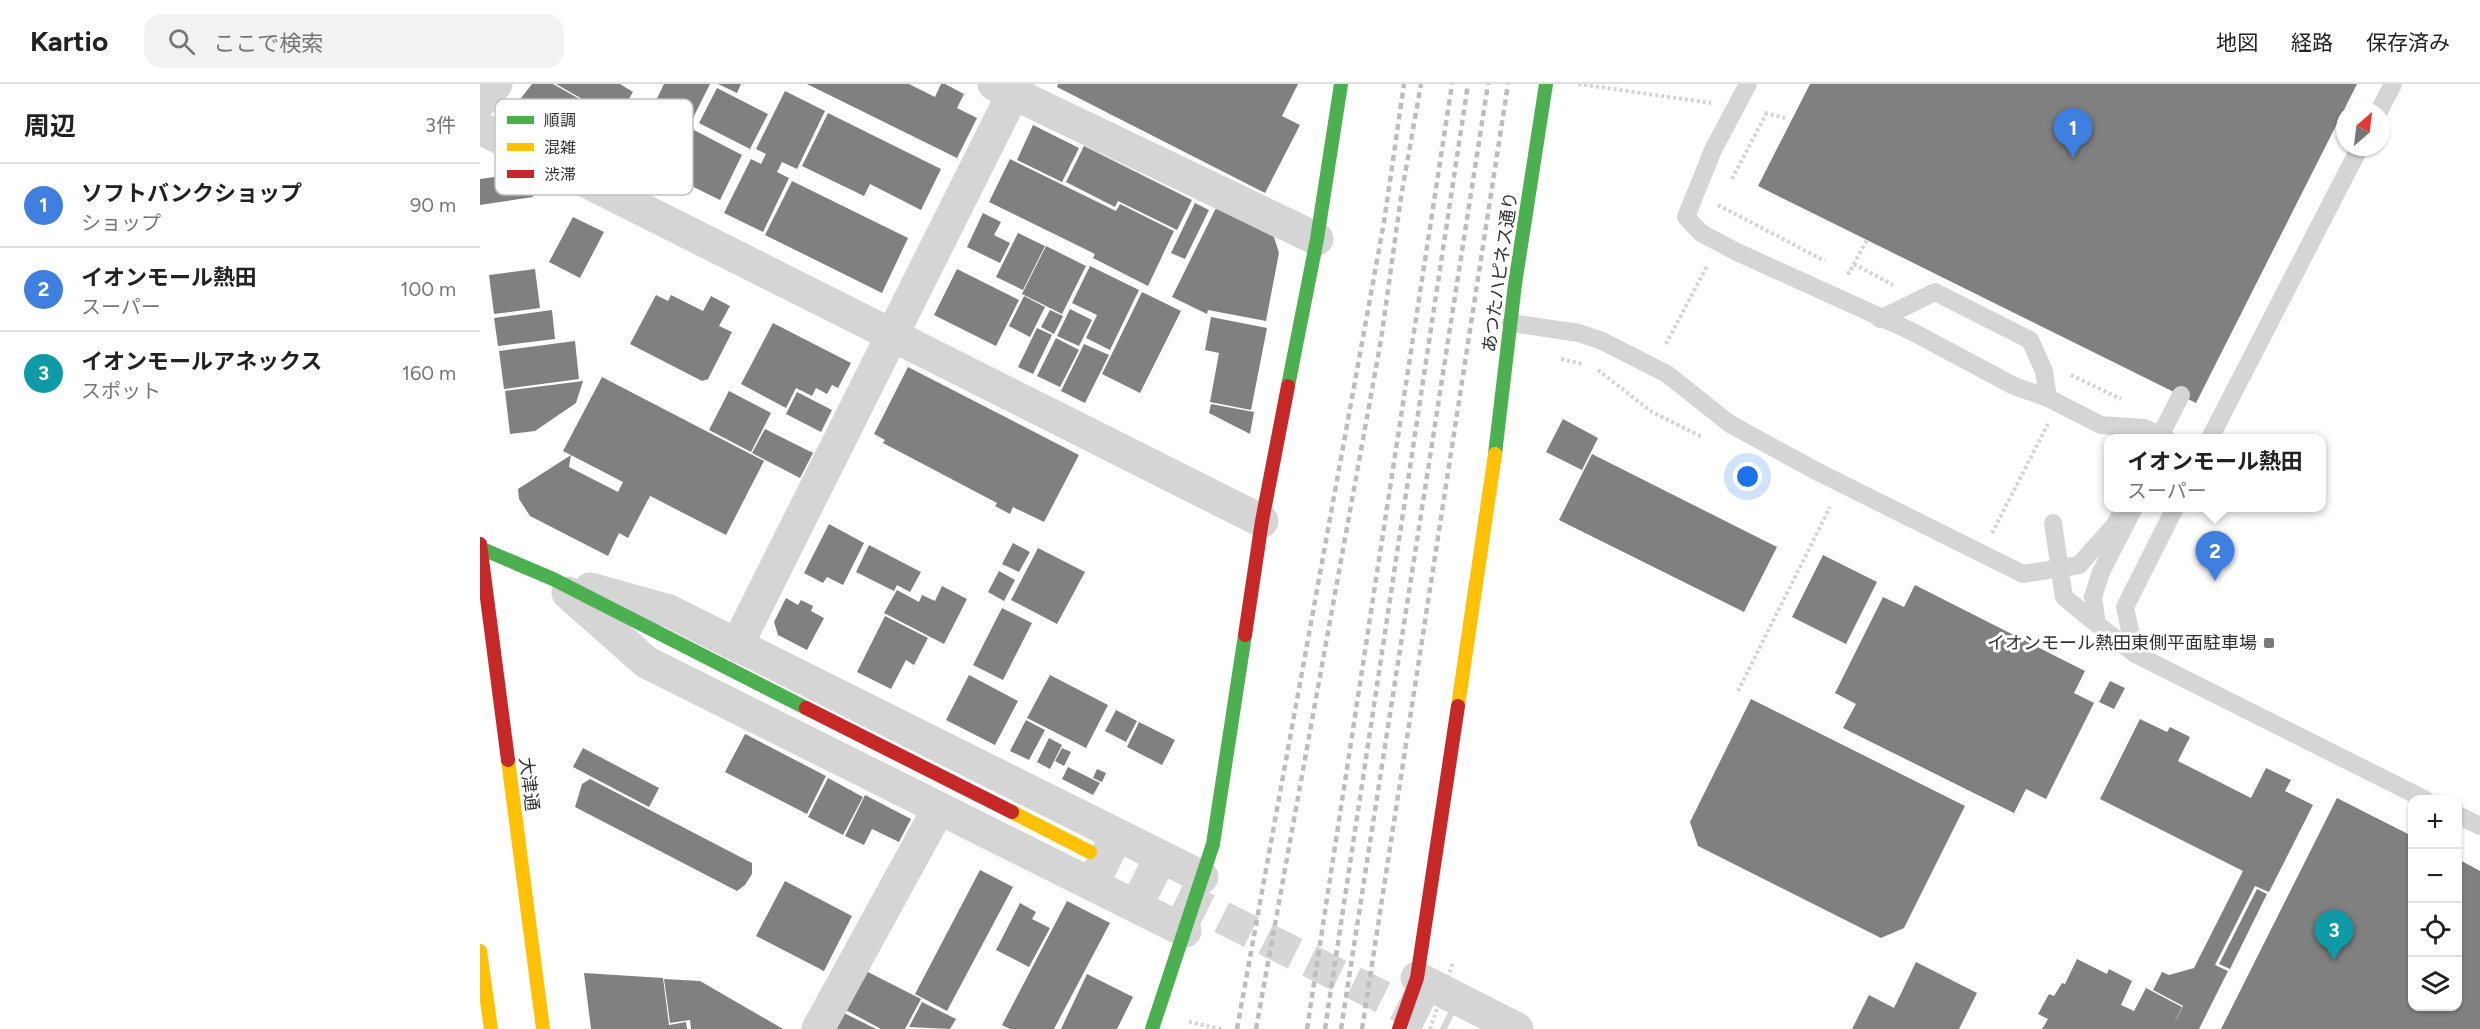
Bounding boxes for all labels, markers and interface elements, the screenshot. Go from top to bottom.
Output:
search box [144,14,564,68]
text: Kartio [30,24,108,58]
icon: search [165,25,198,58]
text: ここで検索 [213,30,323,57]
text: 地図 [2216,30,2258,55]
text: 経路 [2291,30,2333,55]
text: 保存済み [2366,30,2450,55]
legend [495,99,693,195]
north arrow [2336,102,2390,156]
pin: 1 [2054,109,2092,158]
text: 周辺 [24,110,76,142]
text: 順調 [544,111,576,130]
text: 3件 [425,113,456,137]
text: 混雑 [544,138,576,157]
text: 渋滞 [544,165,576,184]
text: ソフトバンクショップ [81,180,302,207]
street label: あつたハピネス通り [1478,190,1522,354]
text: 1 [39,193,48,217]
text: 90 m [410,193,456,217]
text: ショップ [81,211,161,235]
text: イオンモール熱田 [81,264,257,291]
text: 2 [38,277,49,301]
text: 100 m [400,277,456,301]
text: スーパー [81,295,161,319]
text: イオンモールアネックス [81,348,322,375]
text: 3 [38,361,49,385]
text: 160 m [402,361,456,385]
text: スポット [81,379,161,403]
popup [2104,434,2326,512]
text: イオンモール熱田 [2127,448,2303,475]
your location [1733,462,1762,491]
text: スーパー [2127,479,2207,503]
pin: 2 [2196,532,2234,581]
place label: イオンモール熱田東側平面駐車場 [1987,632,2257,654]
marker: イオンモール熱田東側平面駐車場 [2262,636,2276,650]
street label: 大津通 [515,756,543,812]
map controls [2408,795,2462,1011]
button: + [2408,795,2462,849]
button: − [2408,849,2462,903]
button: locate [2408,903,2462,957]
pin: 3 [2314,910,2354,960]
button: layers [2408,957,2462,1011]

